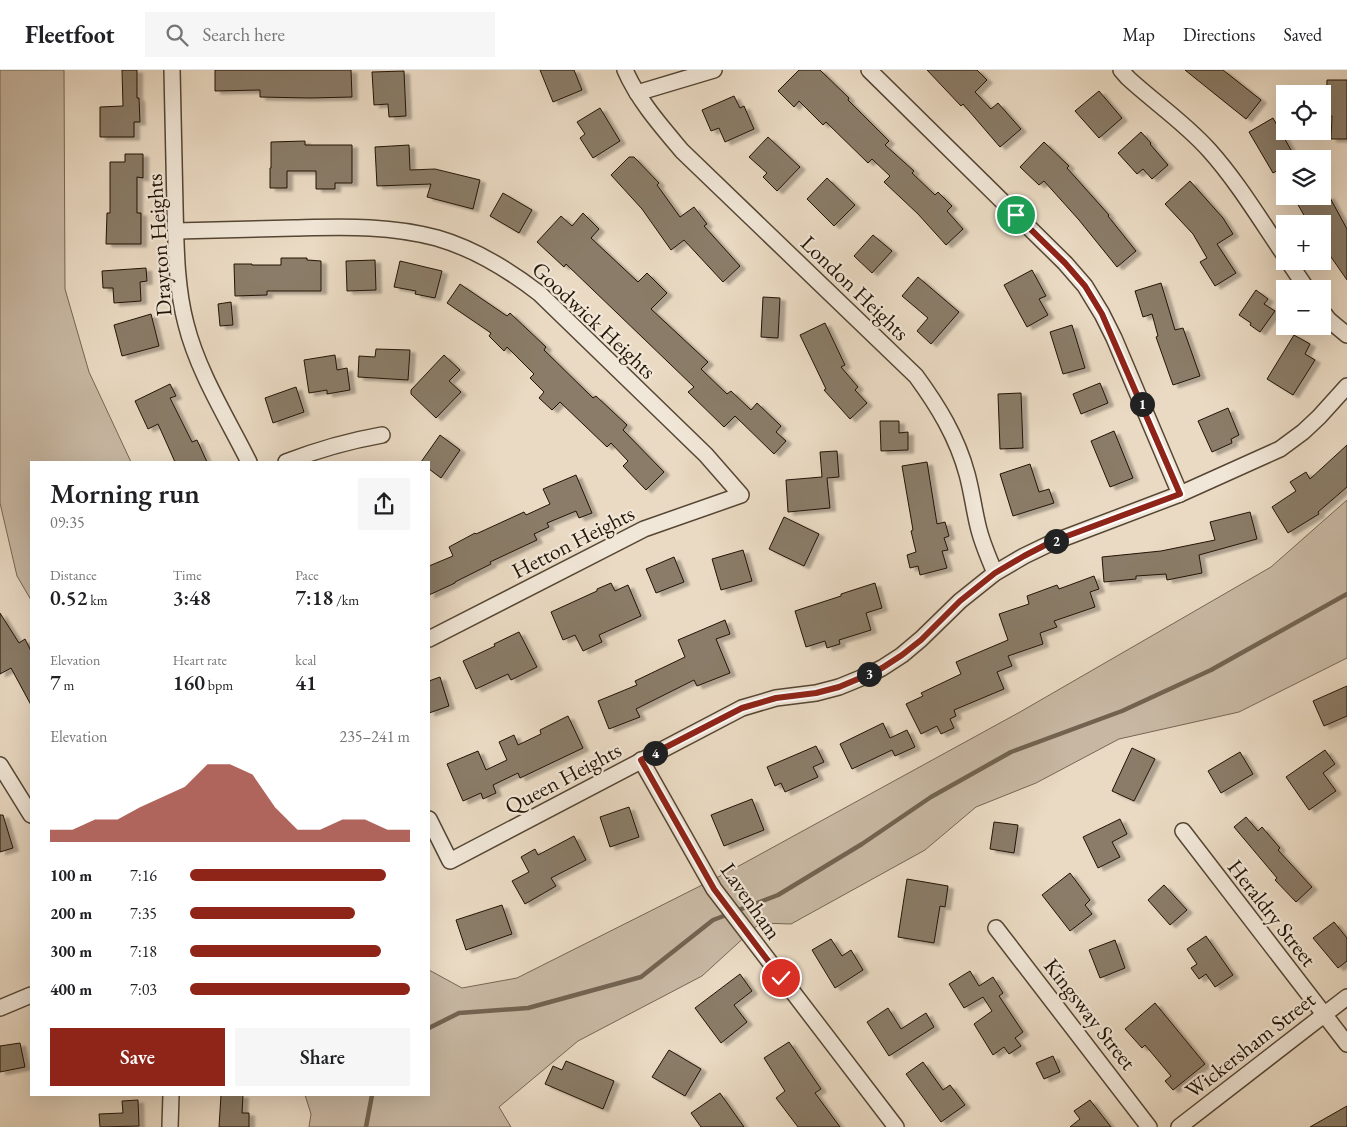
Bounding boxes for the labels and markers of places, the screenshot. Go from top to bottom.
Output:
pin [995,194,1037,236]
pin: 1 [1130,392,1154,416]
pin: 2 [1044,528,1068,554]
pin: 3 [856,662,882,686]
pin: 4 [642,740,668,766]
pin [760,957,802,999]

